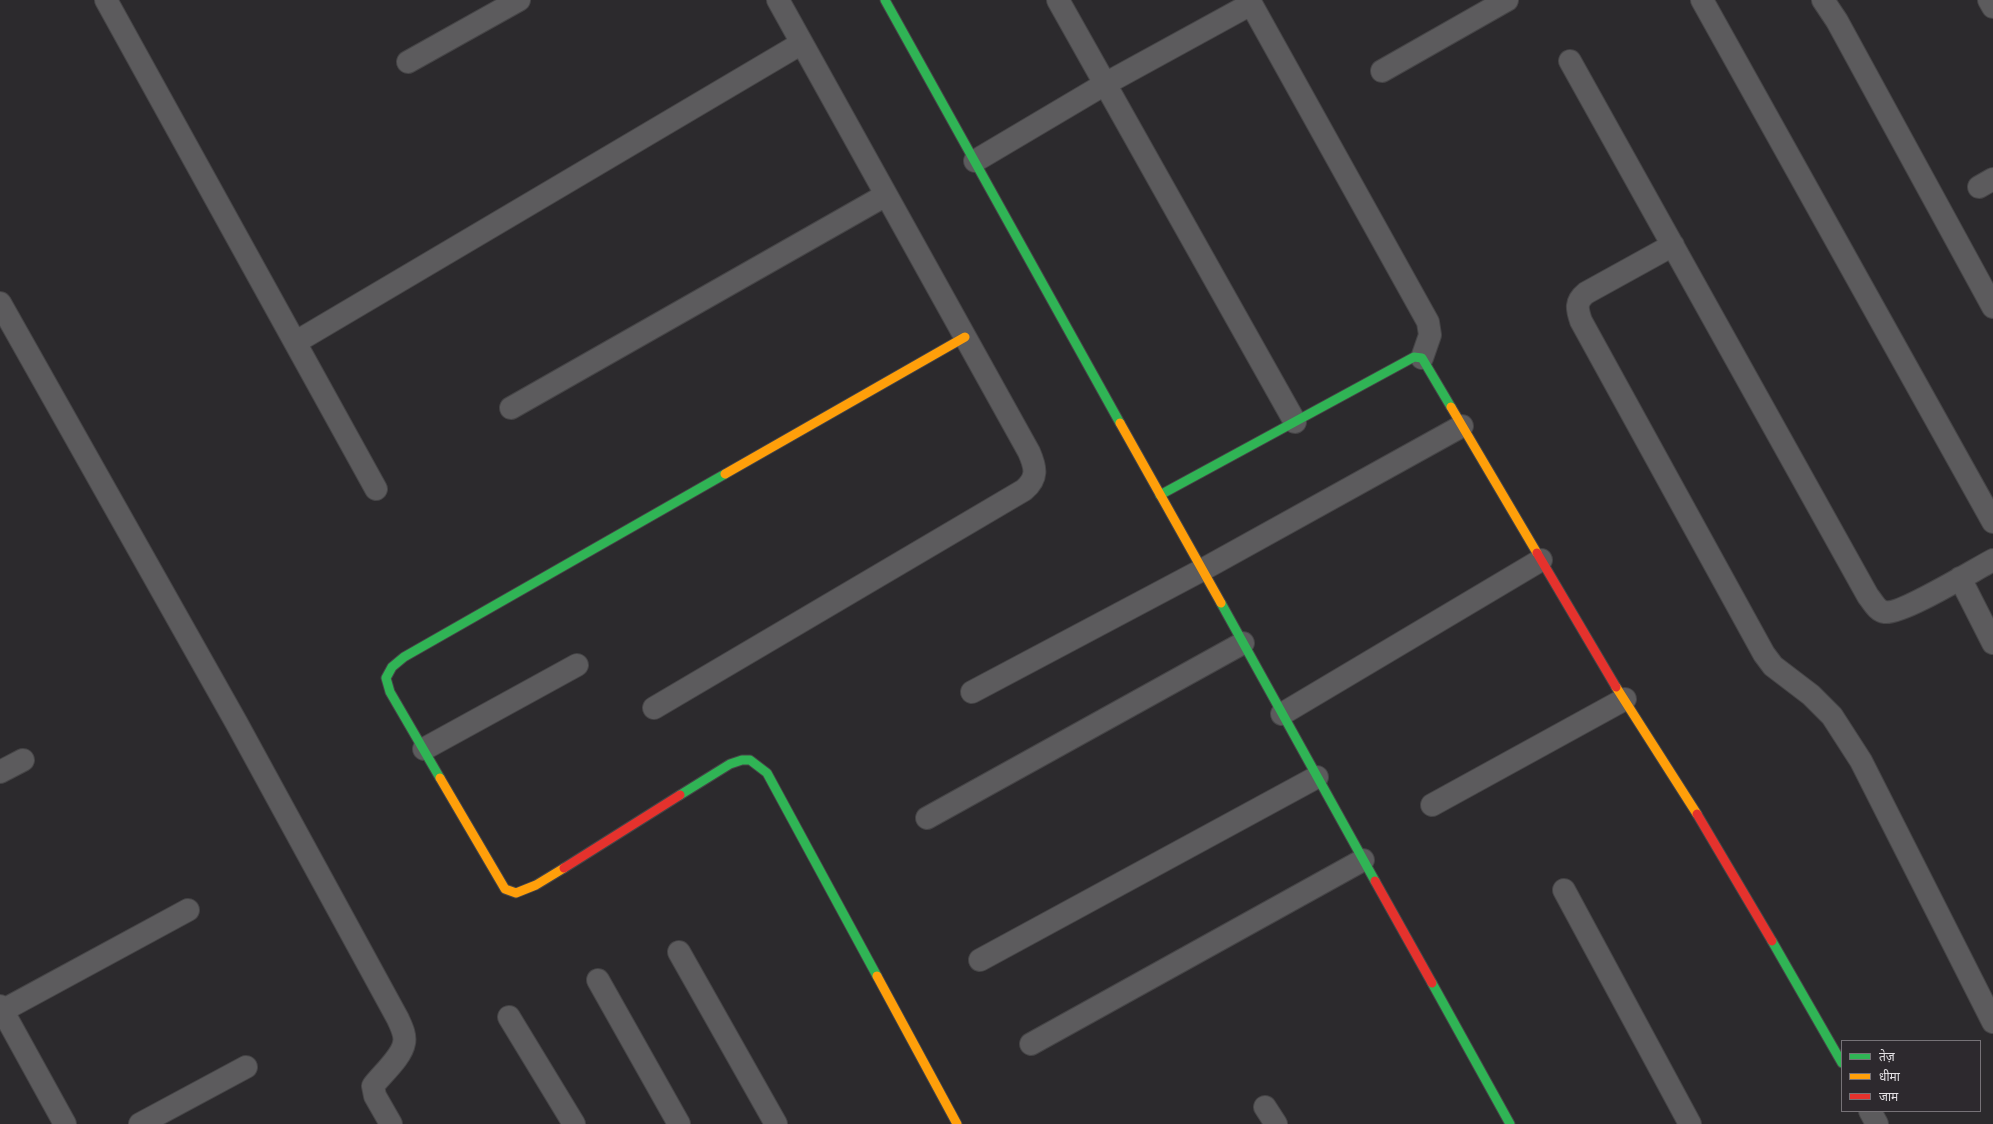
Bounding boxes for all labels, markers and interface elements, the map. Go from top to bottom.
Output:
legend [1841,1040,1981,1112]
text: तेज़ [1879,1047,1895,1066]
text: धीमा [1879,1067,1900,1086]
text: जाम [1879,1087,1898,1106]

